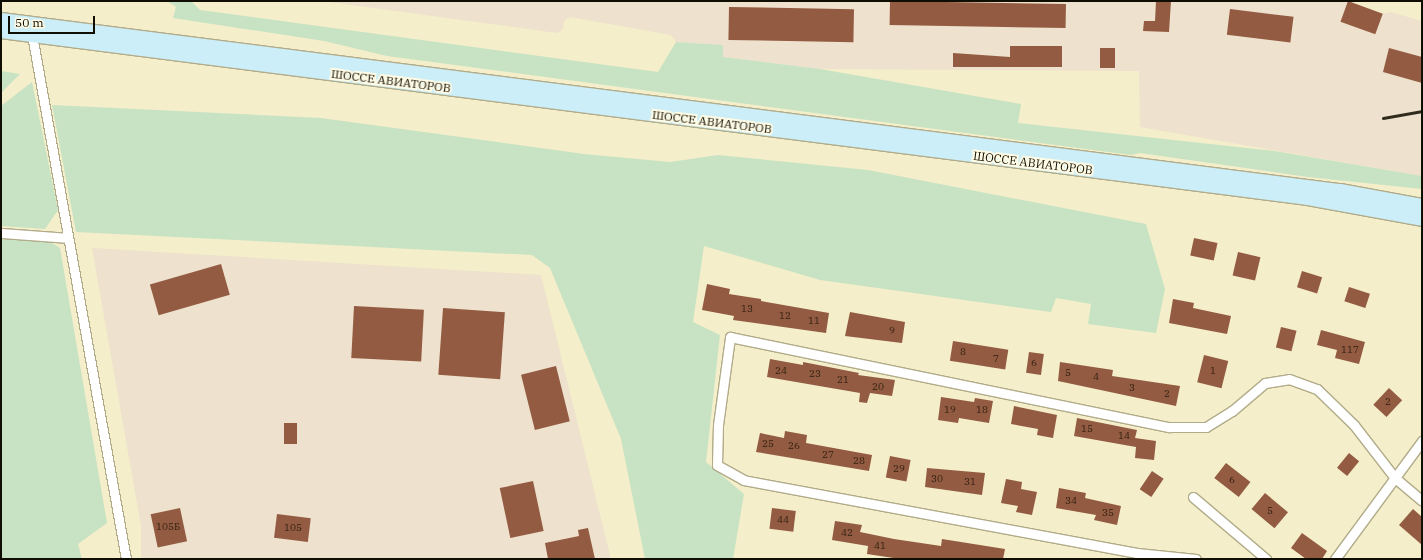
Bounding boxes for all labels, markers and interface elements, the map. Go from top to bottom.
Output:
scale bar [10,8,97,34]
text: 50 m [15,15,44,30]
street label: ШОССЕ АВИАТОРОВ [330,67,452,95]
street label: ШОССЕ АВИАТОРОВ [651,108,773,136]
street label: ШОССЕ АВИАТОРОВ [972,149,1094,177]
house number: 13 [741,303,753,315]
house number: 12 [779,310,791,322]
house number: 11 [808,315,820,327]
house number: 9 [889,325,895,337]
house number: 117 [1341,344,1359,356]
house number: 8 [960,346,966,358]
house number: 7 [993,353,999,365]
house number: 6 [1031,357,1037,369]
house number: 24 [775,365,787,377]
house number: 1 [1210,365,1216,377]
house number: 5 [1065,367,1071,379]
house number: 23 [809,368,821,380]
house number: 4 [1093,371,1099,383]
house number: 21 [837,374,849,386]
house number: 20 [872,381,884,393]
house number: 3 [1129,382,1135,394]
house number: 2 [1164,388,1170,400]
house number: 2 [1385,396,1391,408]
house number: 19 [944,404,956,416]
house number: 18 [976,404,988,416]
house number: 15 [1081,423,1093,435]
house number: 14 [1118,430,1130,442]
house number: 25 [762,438,774,450]
house number: 26 [788,440,800,452]
house number: 27 [822,449,834,461]
house number: 28 [853,455,865,467]
house number: 29 [893,463,905,475]
house number: 30 [931,473,943,485]
house number: 6 [1229,474,1235,486]
house number: 31 [964,476,976,488]
house number: 34 [1065,495,1077,507]
house number: 5 [1267,505,1273,517]
house number: 35 [1102,507,1114,519]
house number: 44 [777,514,789,526]
house number: 105Б [156,521,180,533]
house number: 105 [284,522,302,534]
house number: 42 [841,527,853,539]
house number: 41 [874,540,886,552]

